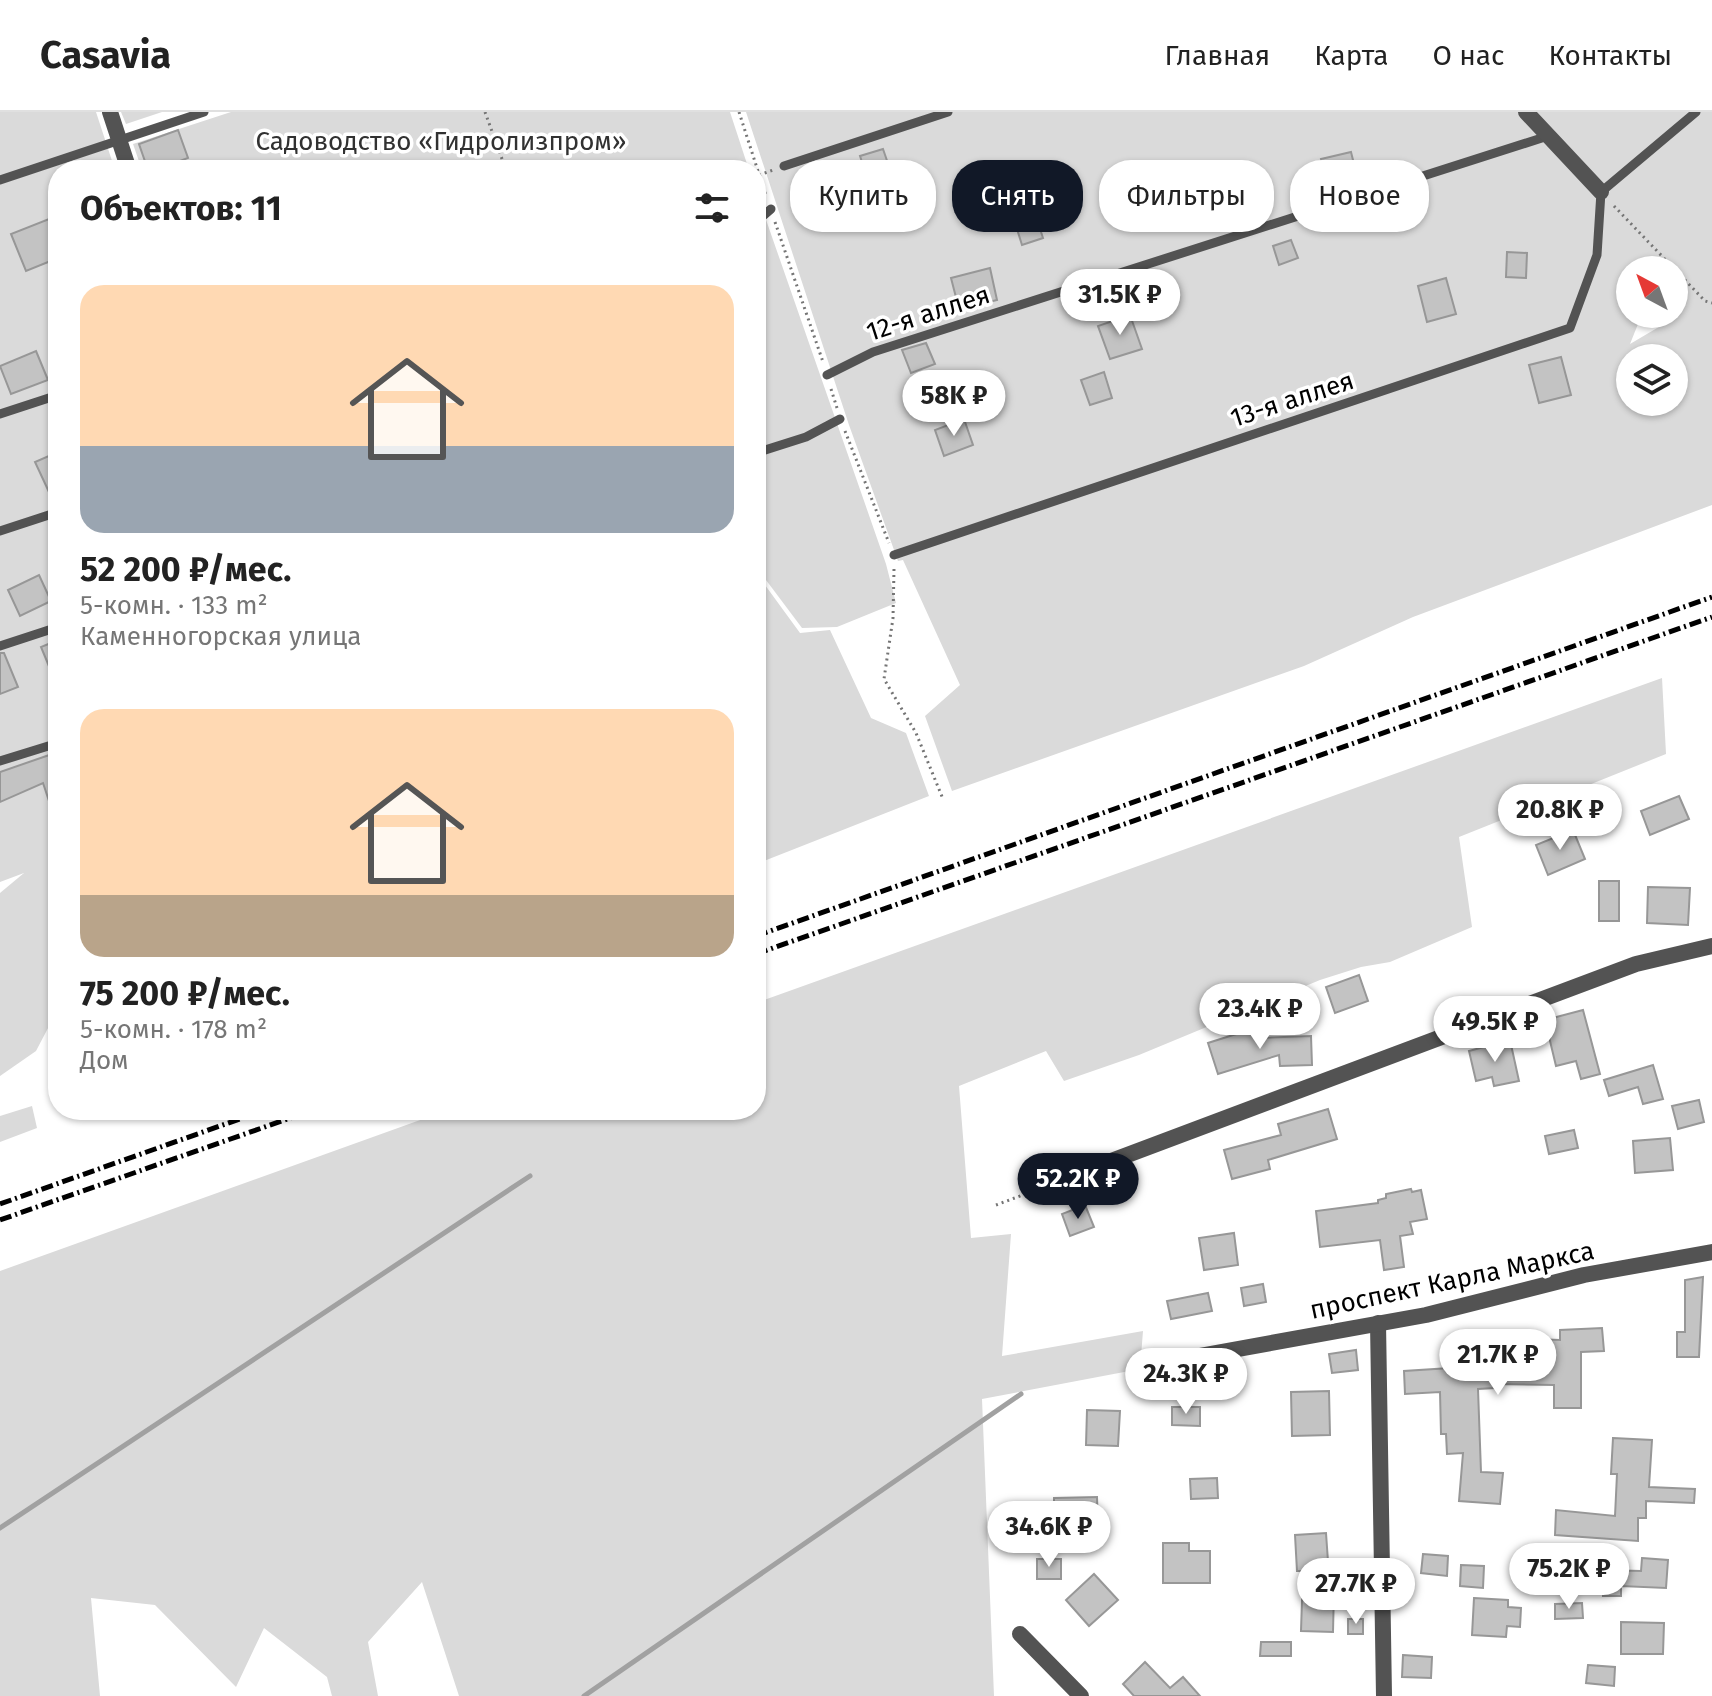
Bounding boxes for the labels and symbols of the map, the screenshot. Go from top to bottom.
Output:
park label: Садоводство «Гидролизпром» [255,126,627,157]
north arrow [1616,256,1688,328]
pin: 31.5K ₽ [1046,269,1194,337]
street label: 12-я аллея [863,279,994,348]
street label: 13-я аллея [1227,365,1358,434]
pin: 58K ₽ [898,370,1010,438]
pin: 20.8K ₽ [1486,784,1634,852]
pin: 23.4K ₽ [1186,983,1334,1051]
pin: 49.5K ₽ [1421,996,1569,1064]
pin: 52.2K ₽ [1004,1153,1152,1221]
street label: проспект Карла Маркса [1307,1235,1597,1326]
pin: 21.7K ₽ [1424,1329,1572,1397]
pin: 24.3K ₽ [1112,1348,1260,1416]
pin: 34.6K ₽ [975,1501,1123,1569]
pin: 75.2K ₽ [1495,1543,1643,1611]
pin: 27.7K ₽ [1282,1558,1430,1626]

